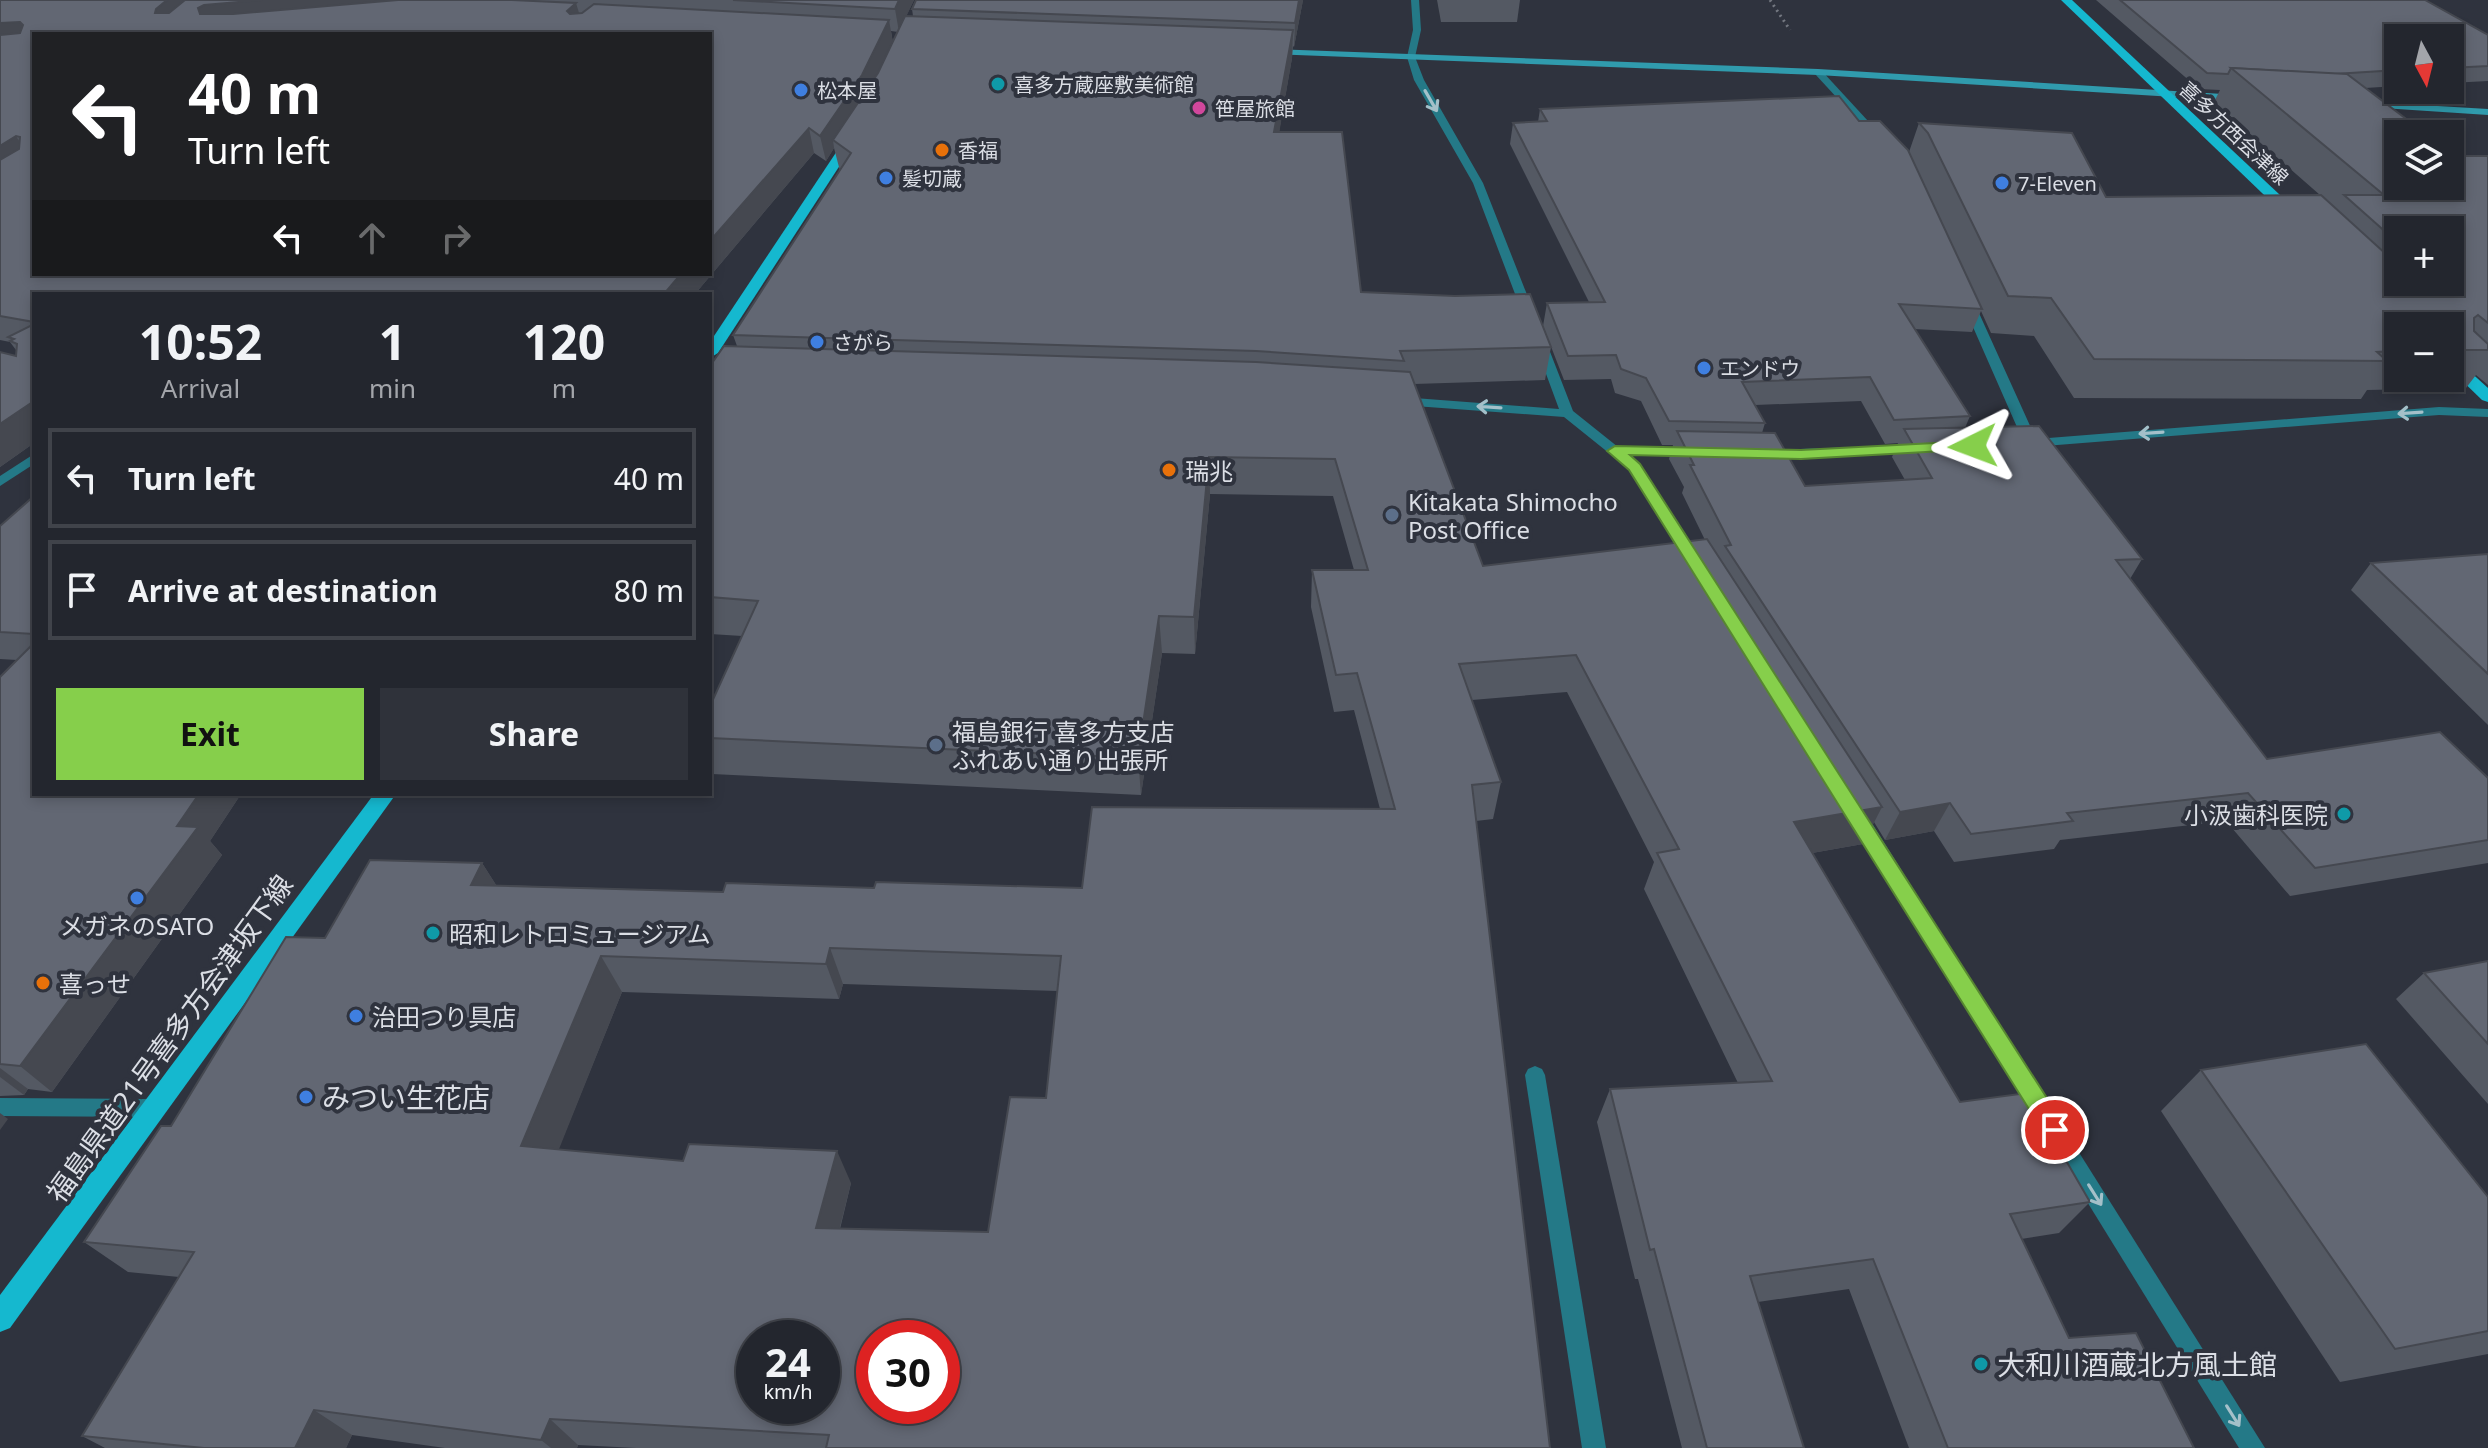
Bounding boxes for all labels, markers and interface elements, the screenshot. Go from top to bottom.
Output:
north arrow [2384,24,2464,104]
map controls [2384,24,2464,392]
text: 40 m [188,54,321,130]
icon: left [56,64,160,168]
place label: 喜多方蔵座敷美術館 [1014,71,1194,98]
marker: 喜多方蔵座敷美術館 [989,75,1007,93]
street label: 喜多方西会津線 [2174,75,2294,191]
place label: 松本屋 [817,77,877,104]
marker: 松本屋 [792,81,810,99]
one-way arrow [1424,88,1439,112]
place label: 笹屋旅館 [1215,95,1295,122]
marker: 笹屋旅館 [1190,99,1208,117]
button: layers [2384,120,2464,200]
text: Turn left [188,126,330,175]
place label: 香福 [958,137,998,164]
marker: 香福 [933,141,951,159]
place label: 髪切蔵 [902,165,962,192]
marker: 髪切蔵 [877,169,895,187]
place label: 7-Eleven [2018,170,2097,197]
marker: 7-Eleven [1993,174,2011,192]
icon: left [266,216,310,260]
icon: ahead [350,216,394,260]
icon: right [434,216,478,260]
button: + [2384,216,2464,296]
text: 10:52 [139,309,262,374]
text: 1 [379,309,406,374]
text: 120 [523,309,605,374]
button: − [2384,312,2464,392]
place label: さがら [833,329,893,356]
marker: さがら [808,333,826,351]
place label: エンドウ [1720,355,1800,382]
marker: エンドウ [1695,359,1713,377]
text: Arrival [161,370,240,406]
text: min [369,370,416,406]
text: m [552,370,576,406]
one-way arrow [1476,399,1503,414]
position arrow [1931,404,2015,488]
one-way arrow [2397,406,2424,421]
one-way arrow [2138,426,2165,441]
place label: 瑞兆 [1185,454,1233,487]
icon: left [60,456,104,500]
text: Turn left [128,458,256,499]
text: 40 m [614,458,684,499]
marker: 瑞兆 [1160,461,1178,479]
place label: Kitakata Shimocho Post Office [1408,485,1618,546]
marker: Kitakata Shimocho Post Office [1383,506,1401,524]
icon: arrive [60,568,104,612]
text: Arrive at destination [128,570,438,611]
text: 80 m [614,570,684,611]
button: Exit [56,688,364,780]
button: Share [380,688,688,780]
place label: 福島銀行 喜多方支店 ふれあい通り出張所 [952,715,1174,776]
marker: 福島銀行 喜多方支店 ふれあい通り出張所 [927,736,945,754]
place label: 小汲歯科医院 [2184,798,2328,831]
marker: 小汲歯科医院 [2335,805,2353,823]
street label: 福島県道21号喜多方会津坂下線 [37,867,301,1209]
marker: メガネのSATO [128,889,146,907]
place label: メガネのSATO [60,909,214,942]
place label: 昭和レトロミュージアム [449,917,711,950]
marker: 昭和レトロミュージアム [424,924,442,942]
place label: 喜っせ [59,967,131,1000]
marker: 喜っせ [34,974,52,992]
place label: 治田つり具店 [372,1000,516,1033]
marker: 治田つり具店 [347,1007,365,1025]
place label: みつい生花店 [322,1078,490,1116]
marker: みつい生花店 [297,1088,315,1106]
pin [2021,1096,2089,1164]
icon: arrive [2033,1108,2077,1152]
one-way arrow [2087,1184,2104,1206]
speed limit sign: 30 [856,1320,960,1424]
text: 24 [765,1334,811,1389]
place label: 大和川酒蔵北方風土館 [1997,1345,2277,1383]
marker: 大和川酒蔵北方風土館 [1972,1355,1990,1373]
text: km/h [763,1378,813,1405]
one-way arrow [2226,1404,2242,1427]

